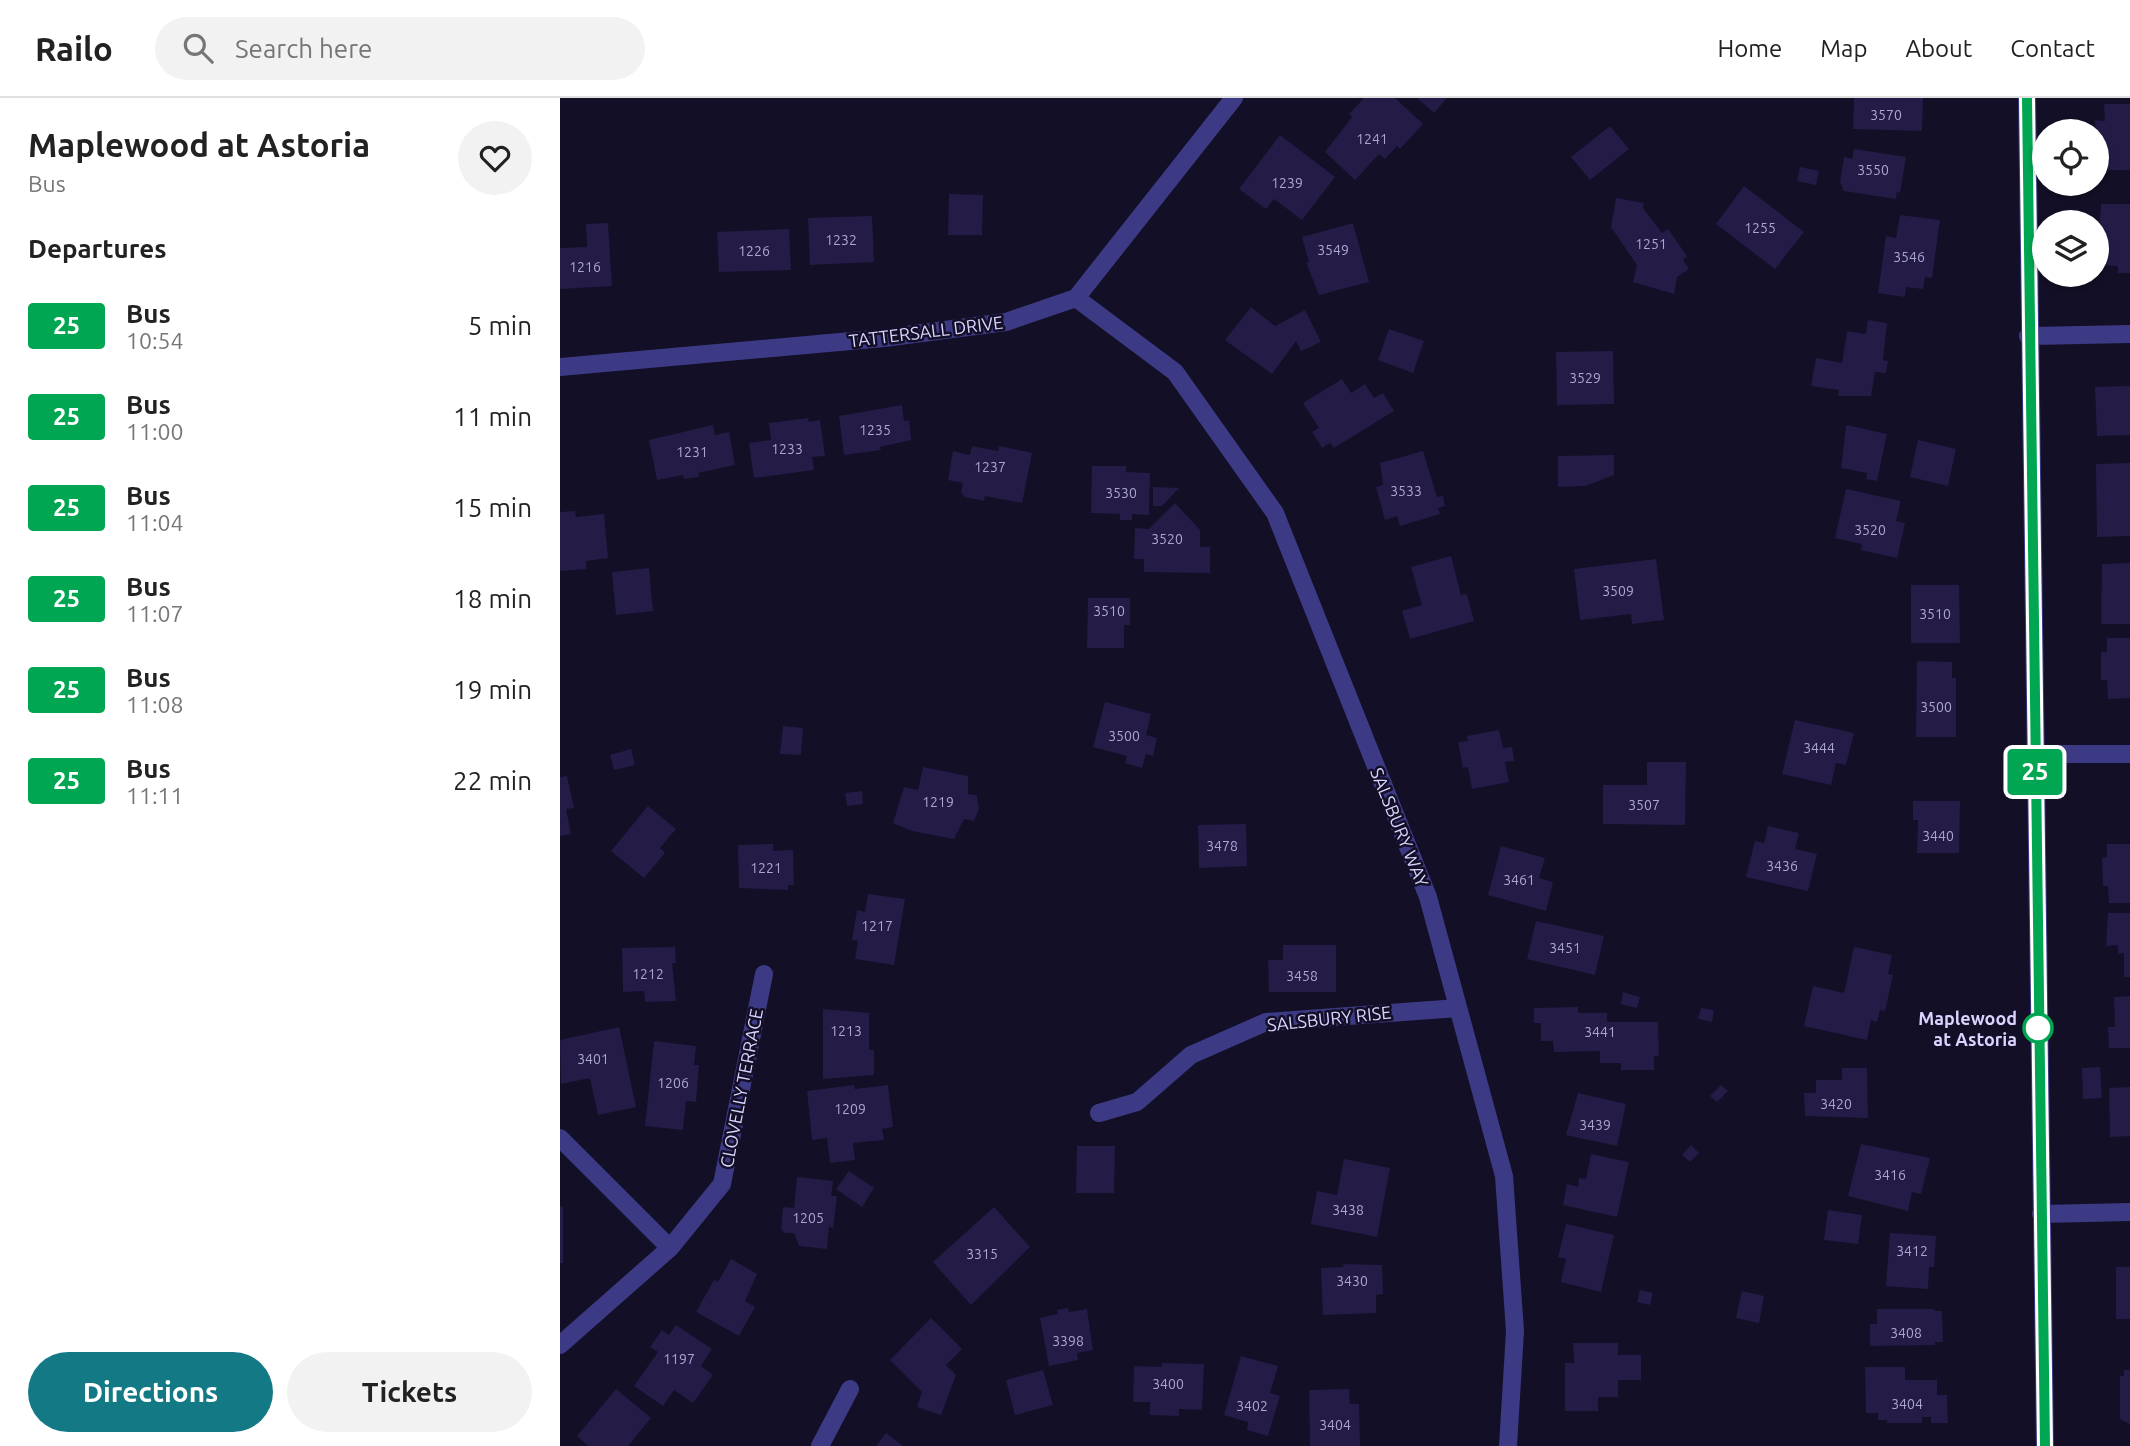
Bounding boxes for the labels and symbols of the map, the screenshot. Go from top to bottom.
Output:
house number: 3570 [1870,107,1902,123]
house number: 1241 [1356,131,1388,147]
house number: 3550 [1857,162,1889,178]
house number: 1239 [1271,175,1303,191]
house number: 1255 [1744,220,1776,236]
house number: 1232 [825,232,857,248]
house number: 1251 [1635,236,1667,252]
house number: 3549 [1317,242,1349,258]
house number: 1226 [738,243,770,259]
house number: 3546 [1893,249,1925,265]
house number: 1216 [569,259,601,275]
street label: TATTERSALL DRIVE [848,312,1004,350]
house number: 3529 [1569,370,1601,386]
house number: 1235 [859,422,891,438]
house number: 1233 [771,441,803,457]
house number: 1231 [676,444,708,460]
house number: 1237 [974,459,1006,475]
house number: 3533 [1390,483,1422,499]
house number: 3530 [1105,485,1137,501]
house number: 3520 [1854,522,1886,538]
house number: 3520 [1151,531,1183,547]
house number: 3509 [1602,583,1634,599]
house number: 3510 [1093,603,1125,619]
house number: 3510 [1919,606,1951,622]
house number: 3500 [1920,699,1952,715]
house number: 3500 [1108,728,1140,744]
house number: 3444 [1803,740,1835,756]
line badge: 25 [2004,749,2066,795]
street label: SALSBURY WAY [1367,765,1433,890]
house number: 1219 [922,794,954,810]
house number: 3507 [1628,797,1660,813]
house number: 3440 [1922,828,1954,844]
house number: 3478 [1206,838,1238,854]
house number: 3436 [1766,858,1798,874]
house number: 1221 [750,860,782,876]
house number: 3461 [1503,872,1535,888]
house number: 1217 [861,918,893,934]
house number: 3451 [1549,940,1581,956]
house number: 1212 [632,966,664,982]
house number: 3458 [1286,968,1318,984]
street label: SALSBURY RISE [1266,1002,1392,1034]
street label: CLOVELLY TERRACE [716,1007,766,1169]
place label: Maplewood at Astoria [1918,1008,2017,1049]
marker: Maplewood at Astoria [2023,1013,2053,1043]
house number: 1213 [830,1023,862,1039]
house number: 3441 [1584,1024,1616,1040]
house number: 3401 [577,1051,609,1067]
house number: 1206 [657,1075,689,1091]
house number: 3420 [1820,1096,1852,1112]
house number: 1209 [834,1101,866,1117]
house number: 3439 [1579,1117,1611,1133]
house number: 3416 [1874,1167,1906,1183]
house number: 3438 [1332,1202,1364,1218]
house number: 1205 [792,1210,824,1226]
house number: 3412 [1896,1243,1928,1259]
house number: 3315 [966,1246,998,1262]
house number: 3430 [1336,1273,1368,1289]
house number: 3408 [1890,1325,1922,1341]
house number: 3398 [1052,1333,1084,1349]
house number: 1197 [663,1351,695,1367]
house number: 3400 [1152,1376,1184,1392]
house number: 3404 [1891,1396,1923,1412]
house number: 3402 [1236,1398,1268,1414]
house number: 3404 [1319,1417,1351,1433]

